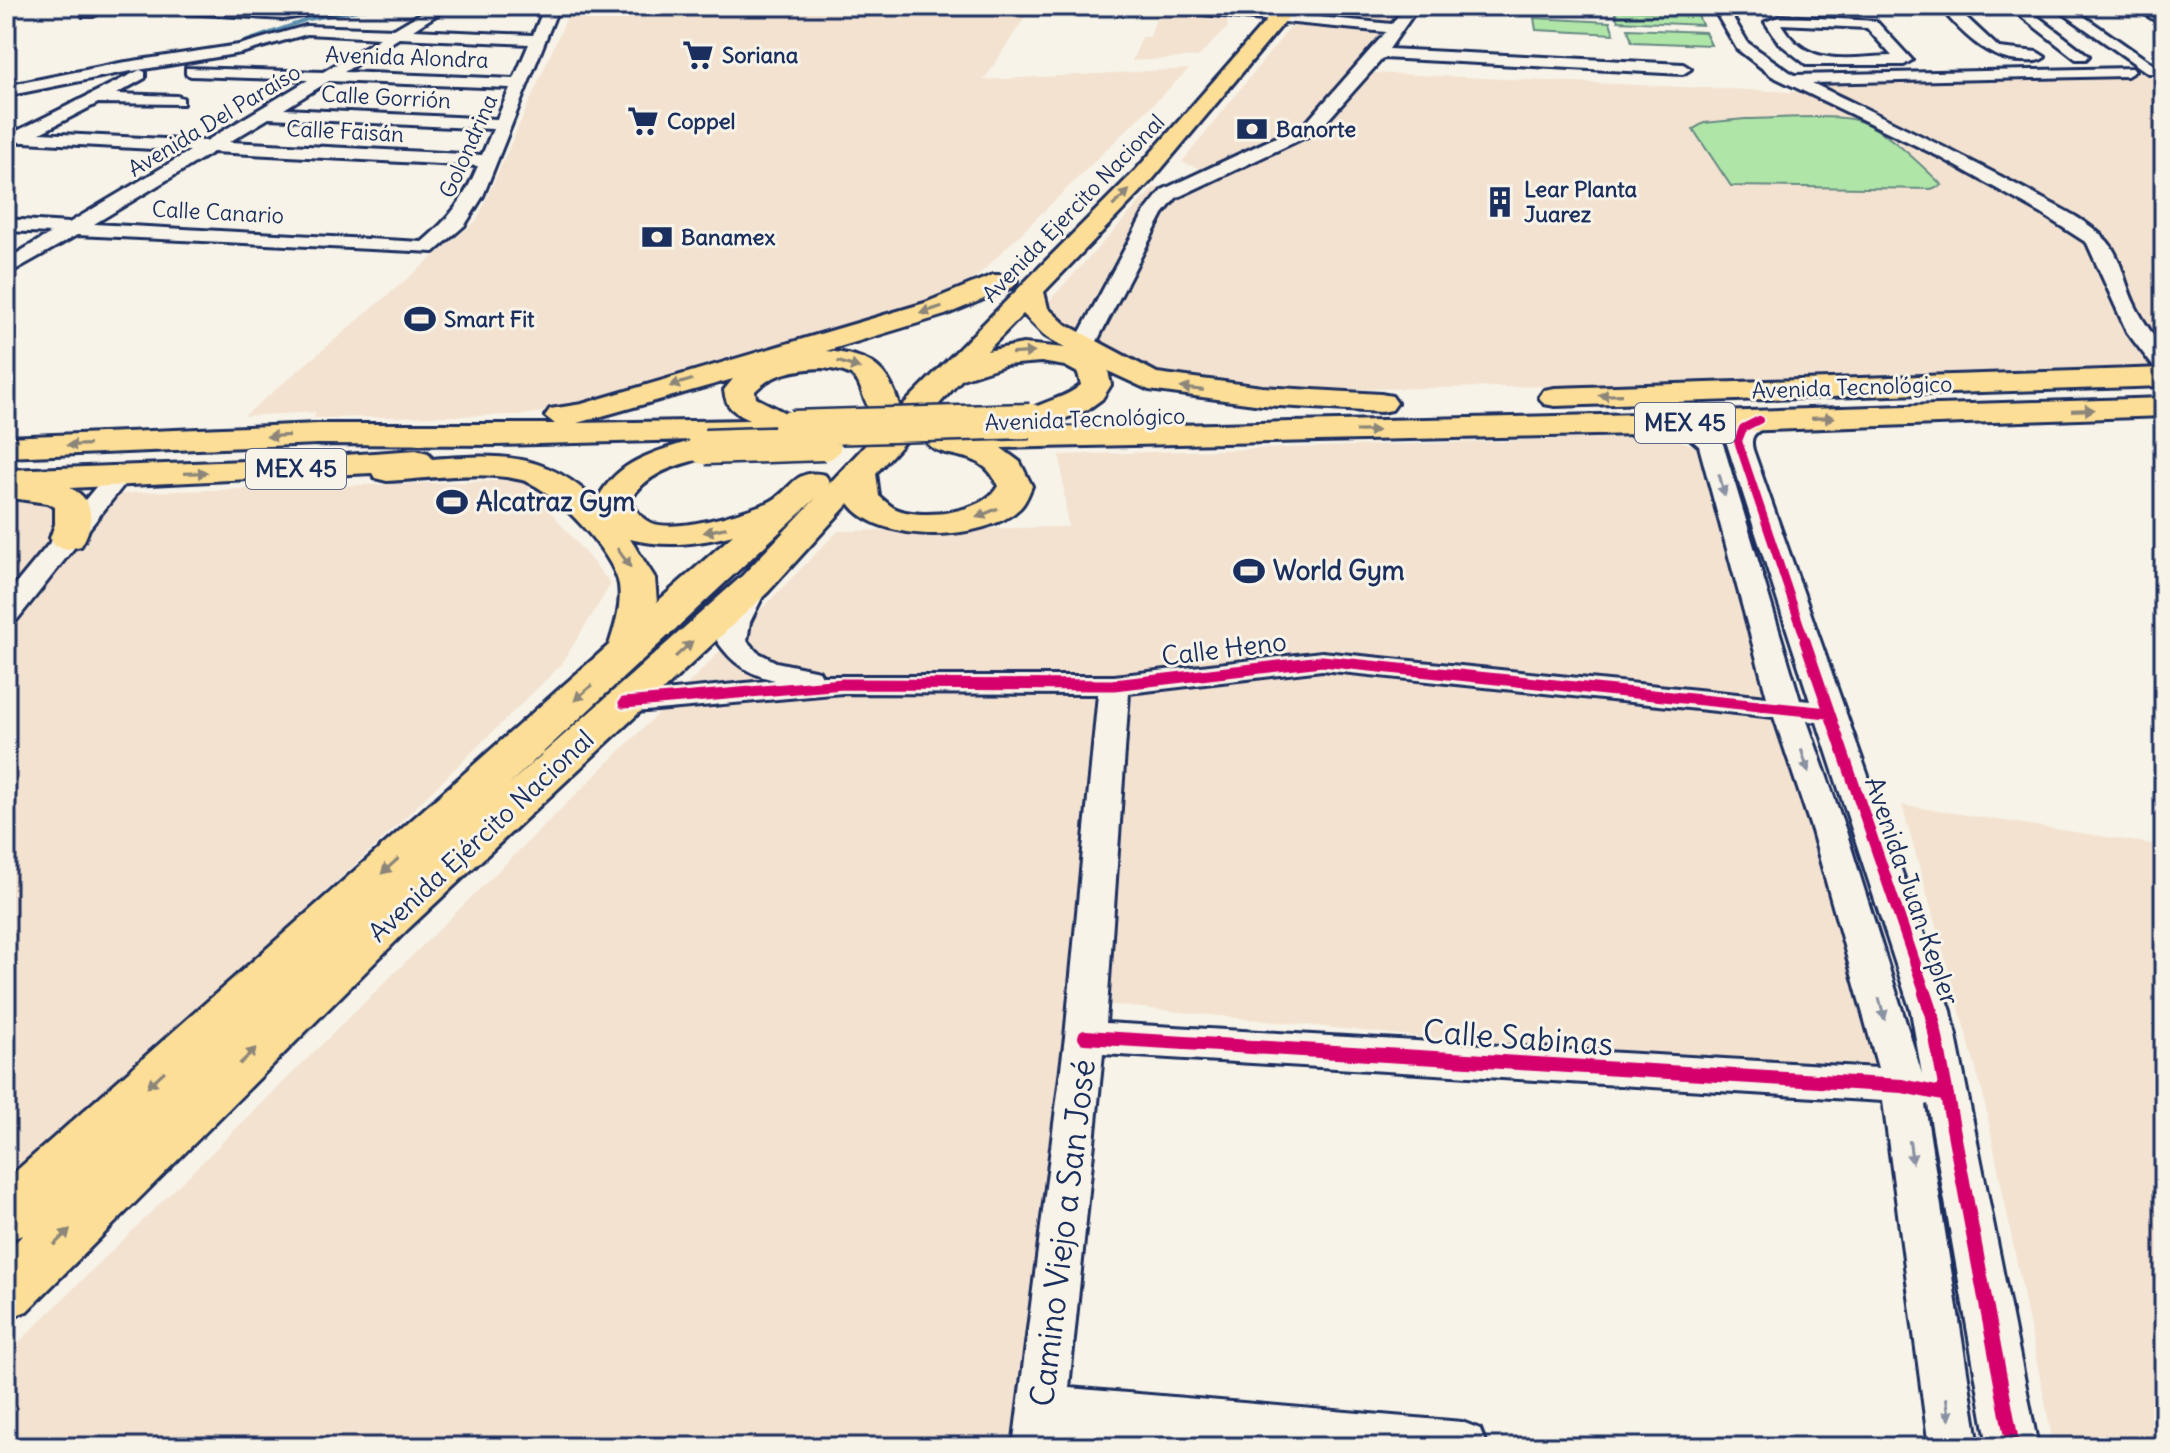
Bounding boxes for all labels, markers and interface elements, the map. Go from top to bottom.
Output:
supermarket icon: Soriana [681,38,715,72]
street label: Avenida Alondra [325,40,489,74]
place label: Soriana [722,41,799,69]
street label: Avenida Del Paraíso [123,57,305,183]
street label: Calle Gorrión [320,80,452,114]
street label: Golondrina [433,90,503,202]
supermarket icon: Coppel [626,104,660,138]
place label: Coppel [667,107,736,135]
street label: Avenida Ejercito Nacional [976,108,1170,308]
bank icon: Banorte [1235,112,1269,146]
street label: Calle Faisán [285,114,405,148]
place label: Banorte [1276,115,1356,143]
place label: Lear Planta Juarez [1524,175,1638,228]
building icon: Lear Planta Juarez [1483,185,1517,219]
one-way arrow [1111,190,1130,208]
street label: Calle Canario [151,195,285,229]
bank icon: Banamex [640,220,674,254]
place label: Banamex [681,223,775,251]
sports icon: Smart Fit [403,302,437,336]
one-way arrow [918,304,942,317]
place label: Smart Fit [444,305,535,333]
one-way arrow [1011,347,1036,360]
one-way arrow [837,359,861,371]
street label: Avenida Tecnológico [1751,370,1953,404]
one-way arrow [669,377,693,390]
one-way arrow [1179,382,1204,395]
one-way arrow [1597,389,1622,402]
street label: Avenida Tecnológico [984,402,1186,436]
road number: MEX 45 [1635,403,1735,443]
one-way arrow [2071,403,2096,416]
one-way arrow [1811,412,1836,425]
one-way arrow [1355,425,1380,437]
one-way arrow [265,430,290,443]
one-way arrow [65,438,90,451]
road number: MEX 45 [246,449,346,489]
one-way arrow [184,467,209,480]
one-way arrow [1716,473,1728,498]
sports icon: Alcatraz Gym [435,485,469,519]
place label: Alcatraz Gym [476,485,635,518]
one-way arrow [975,506,999,519]
one-way arrow [702,524,727,537]
one-way arrow [616,548,631,569]
sports icon: World Gym [1232,554,1266,588]
place label: World Gym [1273,554,1405,587]
street label: Calle Heno [1160,624,1288,673]
one-way arrow [674,640,693,658]
one-way arrow [574,684,594,701]
street label: Avenida Ejército Nacional [361,723,600,949]
one-way arrow [1800,749,1812,773]
street label: Avenida Juan Kepler [1858,772,1967,1010]
one-way arrow [380,857,399,875]
one-way arrow [1876,998,1889,1022]
street label: Calle Sabinas [1422,1010,1614,1065]
one-way arrow [239,1047,258,1065]
street label: Camino Viejo a San José [1021,1057,1104,1409]
one-way arrow [146,1070,166,1088]
one-way arrow [1905,1140,1918,1165]
one-way arrow [52,1228,71,1247]
one-way arrow [1943,1397,1955,1422]

